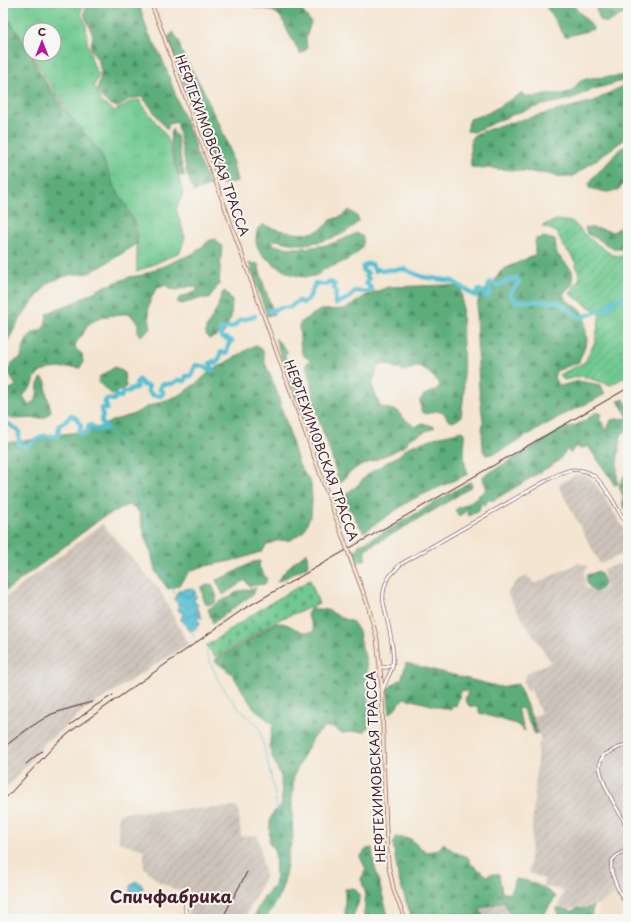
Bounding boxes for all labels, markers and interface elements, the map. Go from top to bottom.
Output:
north arrow [22,22,62,62]
text: С [38,23,46,40]
street label: НЕФТЕХИМОВСКАЯ ТРАССА [171,52,255,239]
street label: НЕФТЕХИМОВСКАЯ ТРАССА [280,357,364,544]
street label: НЕФТЕХИМОВСКАЯ ТРАССА [360,671,390,863]
district label: Спичфабрика [110,883,232,909]

